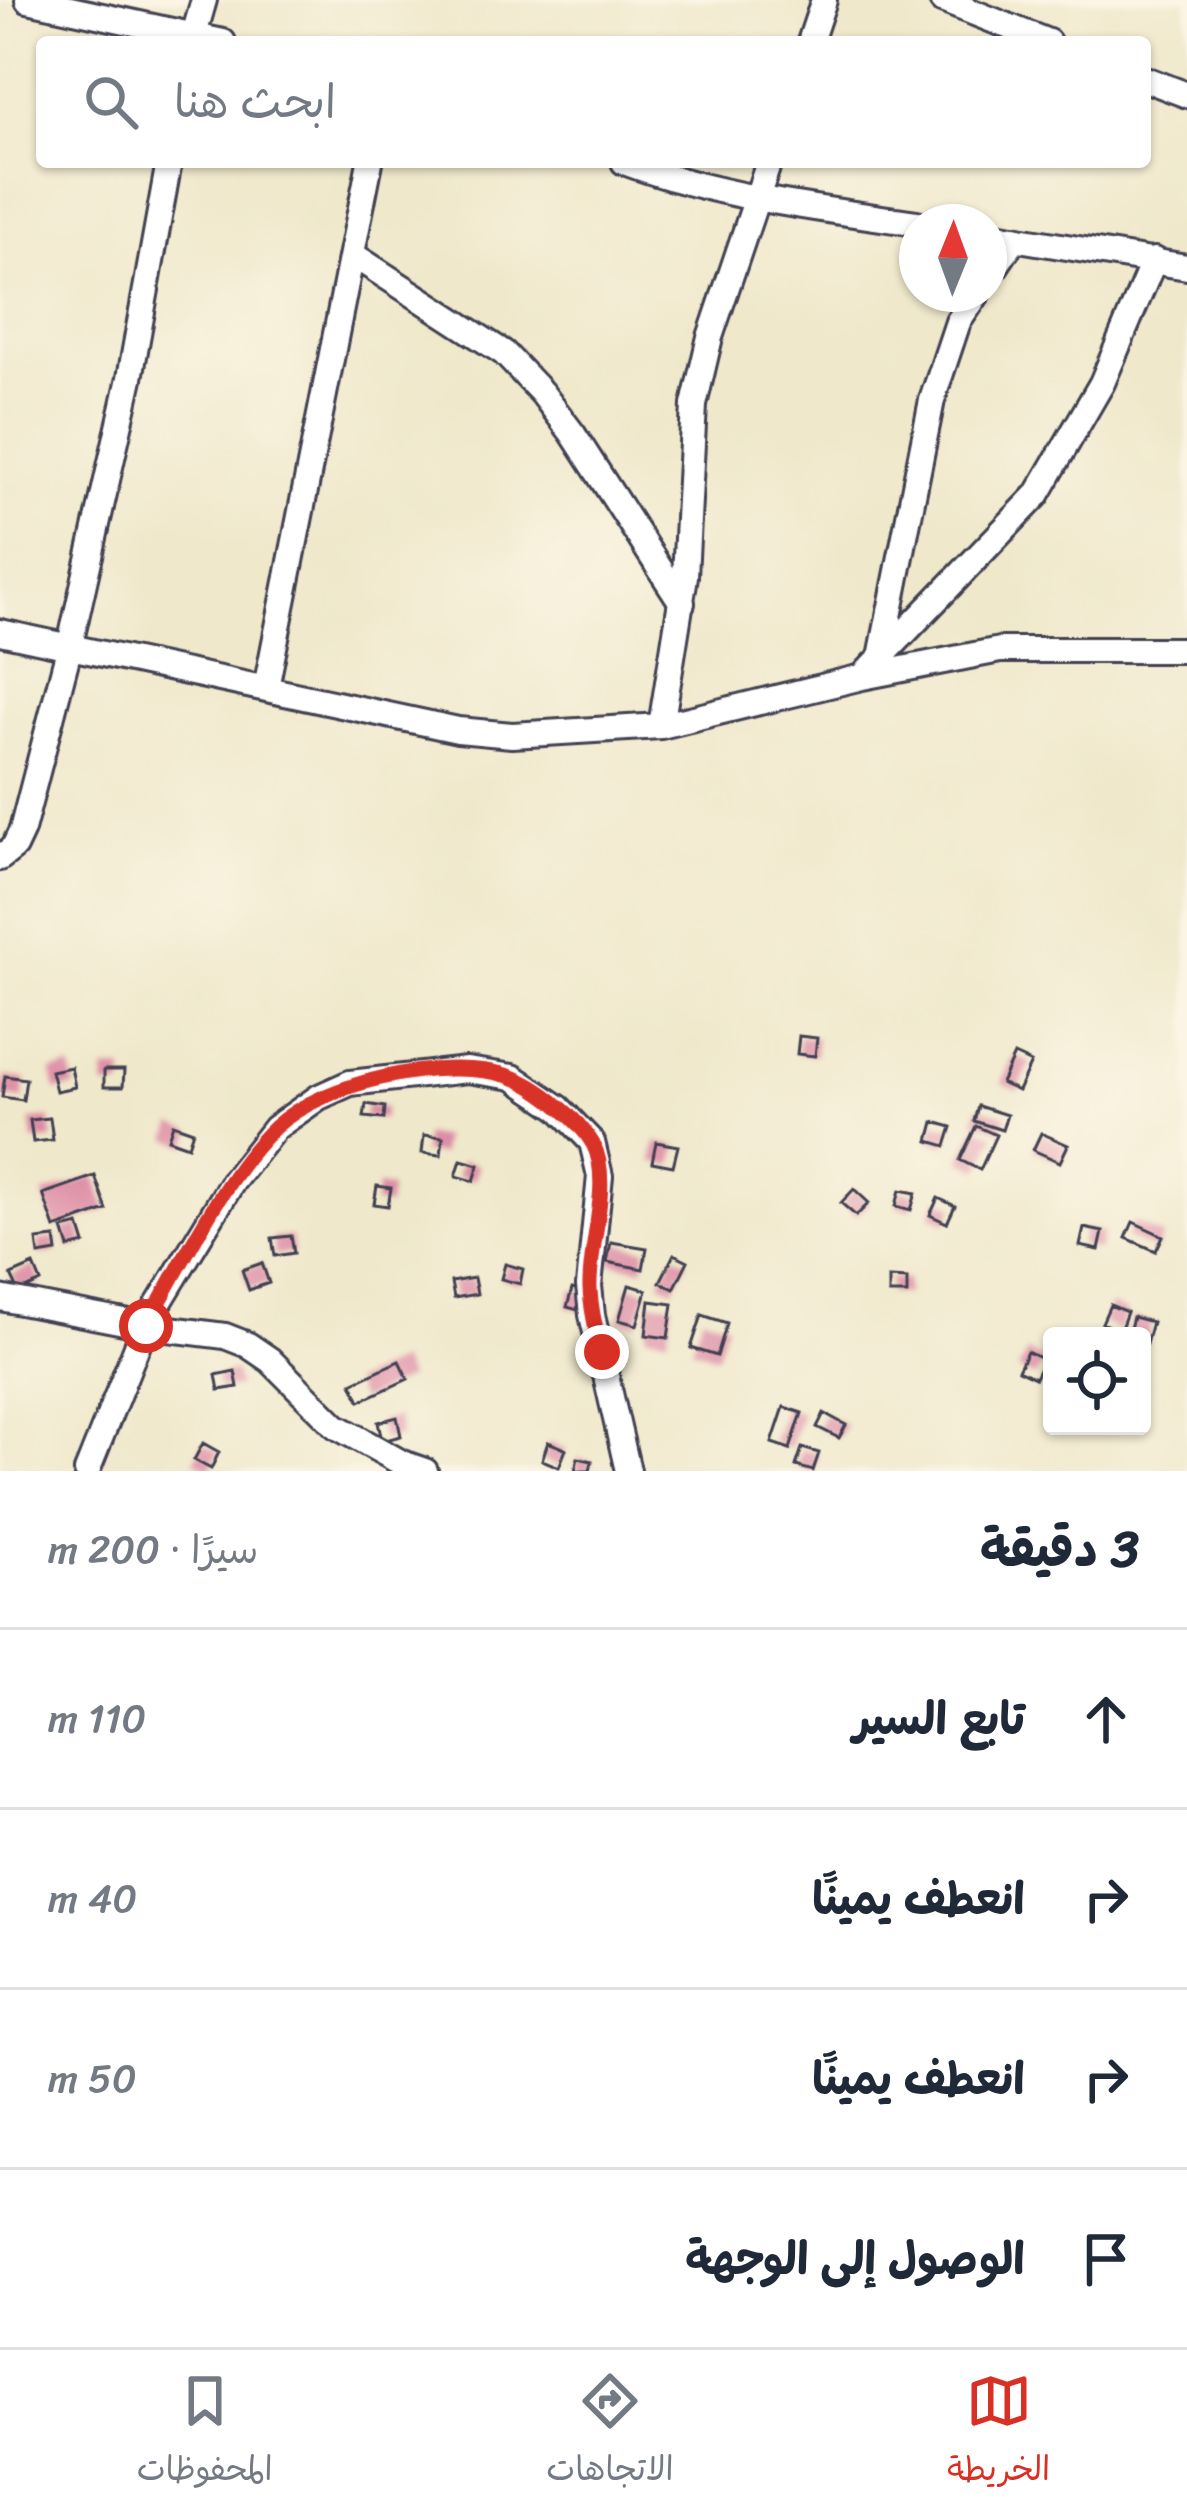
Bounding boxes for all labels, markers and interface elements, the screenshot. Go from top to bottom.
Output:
search box [36,36,1151,168]
text: ابحث هنا [174,62,336,142]
icon: search [78,69,144,135]
north arrow [899,204,1007,312]
route start [119,1299,173,1353]
route end [575,1325,629,1379]
map controls [1043,1327,1151,1435]
button: locate [1043,1327,1151,1435]
text: 3 دقيقة [980,1504,1139,1594]
text: سيرًا · 200 m [48,1515,259,1584]
text: تابع السير [853,1679,1025,1759]
text: 110 m [48,1684,146,1753]
icon: ahead [1073,1686,1139,1752]
text: انعطف يمينًا [812,1859,1025,1939]
text: 40 m [48,1864,137,1933]
icon: right [1073,1866,1139,1932]
text: انعطف يمينًا [812,2039,1025,2119]
text: 50 m [48,2044,137,2113]
icon: right [1073,2046,1139,2112]
text: الوصول إلى الوجهة [685,2219,1025,2299]
icon: arrive [1073,2226,1139,2292]
tab: المحفوظات [137,2368,273,2498]
tab: الاتجاهات [546,2368,674,2498]
tab: الخريطة [947,2368,1050,2498]

